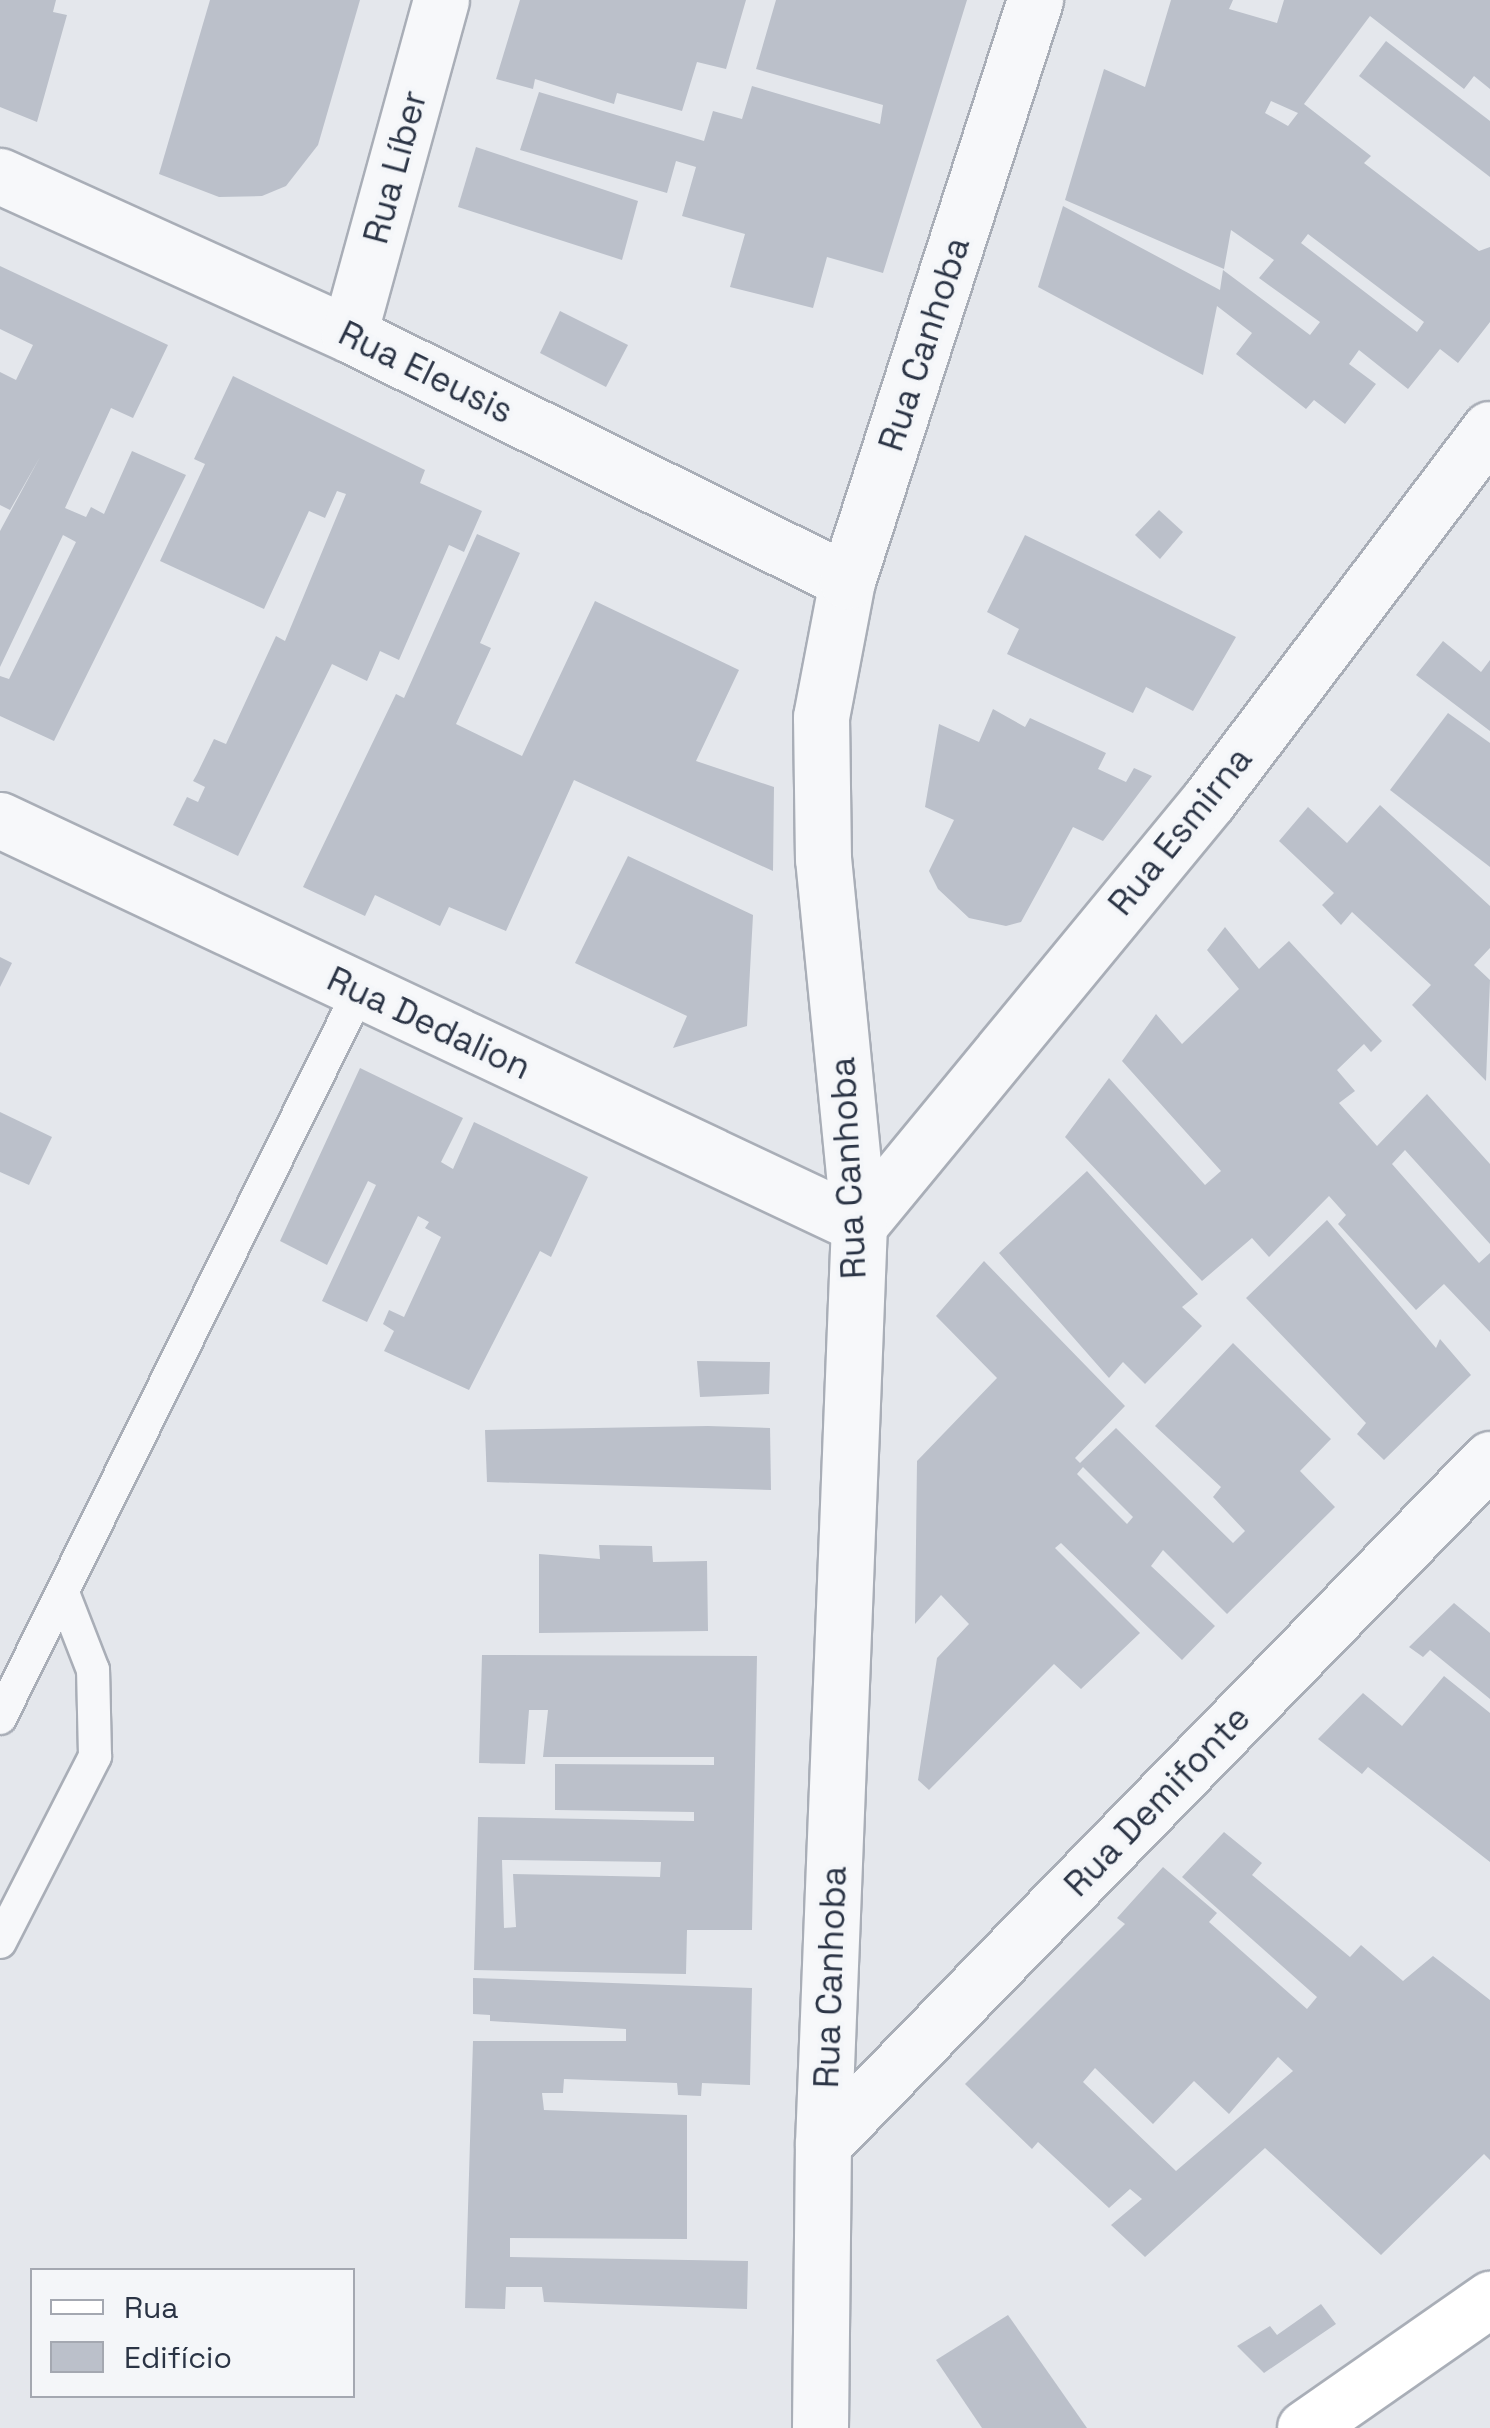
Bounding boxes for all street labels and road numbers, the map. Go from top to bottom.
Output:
street label: Rua Líber [354,86,436,248]
street label: Rua Canhoba [870,232,978,456]
street label: Rua Eleusis [332,312,520,432]
street label: Rua Esmirna [1099,738,1261,924]
street label: Rua Dedalion [321,958,537,1088]
street label: Rua Canhoba [821,1056,875,1280]
street label: Rua Demifonte [1056,1697,1258,1905]
street label: Rua Canhoba [805,1865,855,2089]

